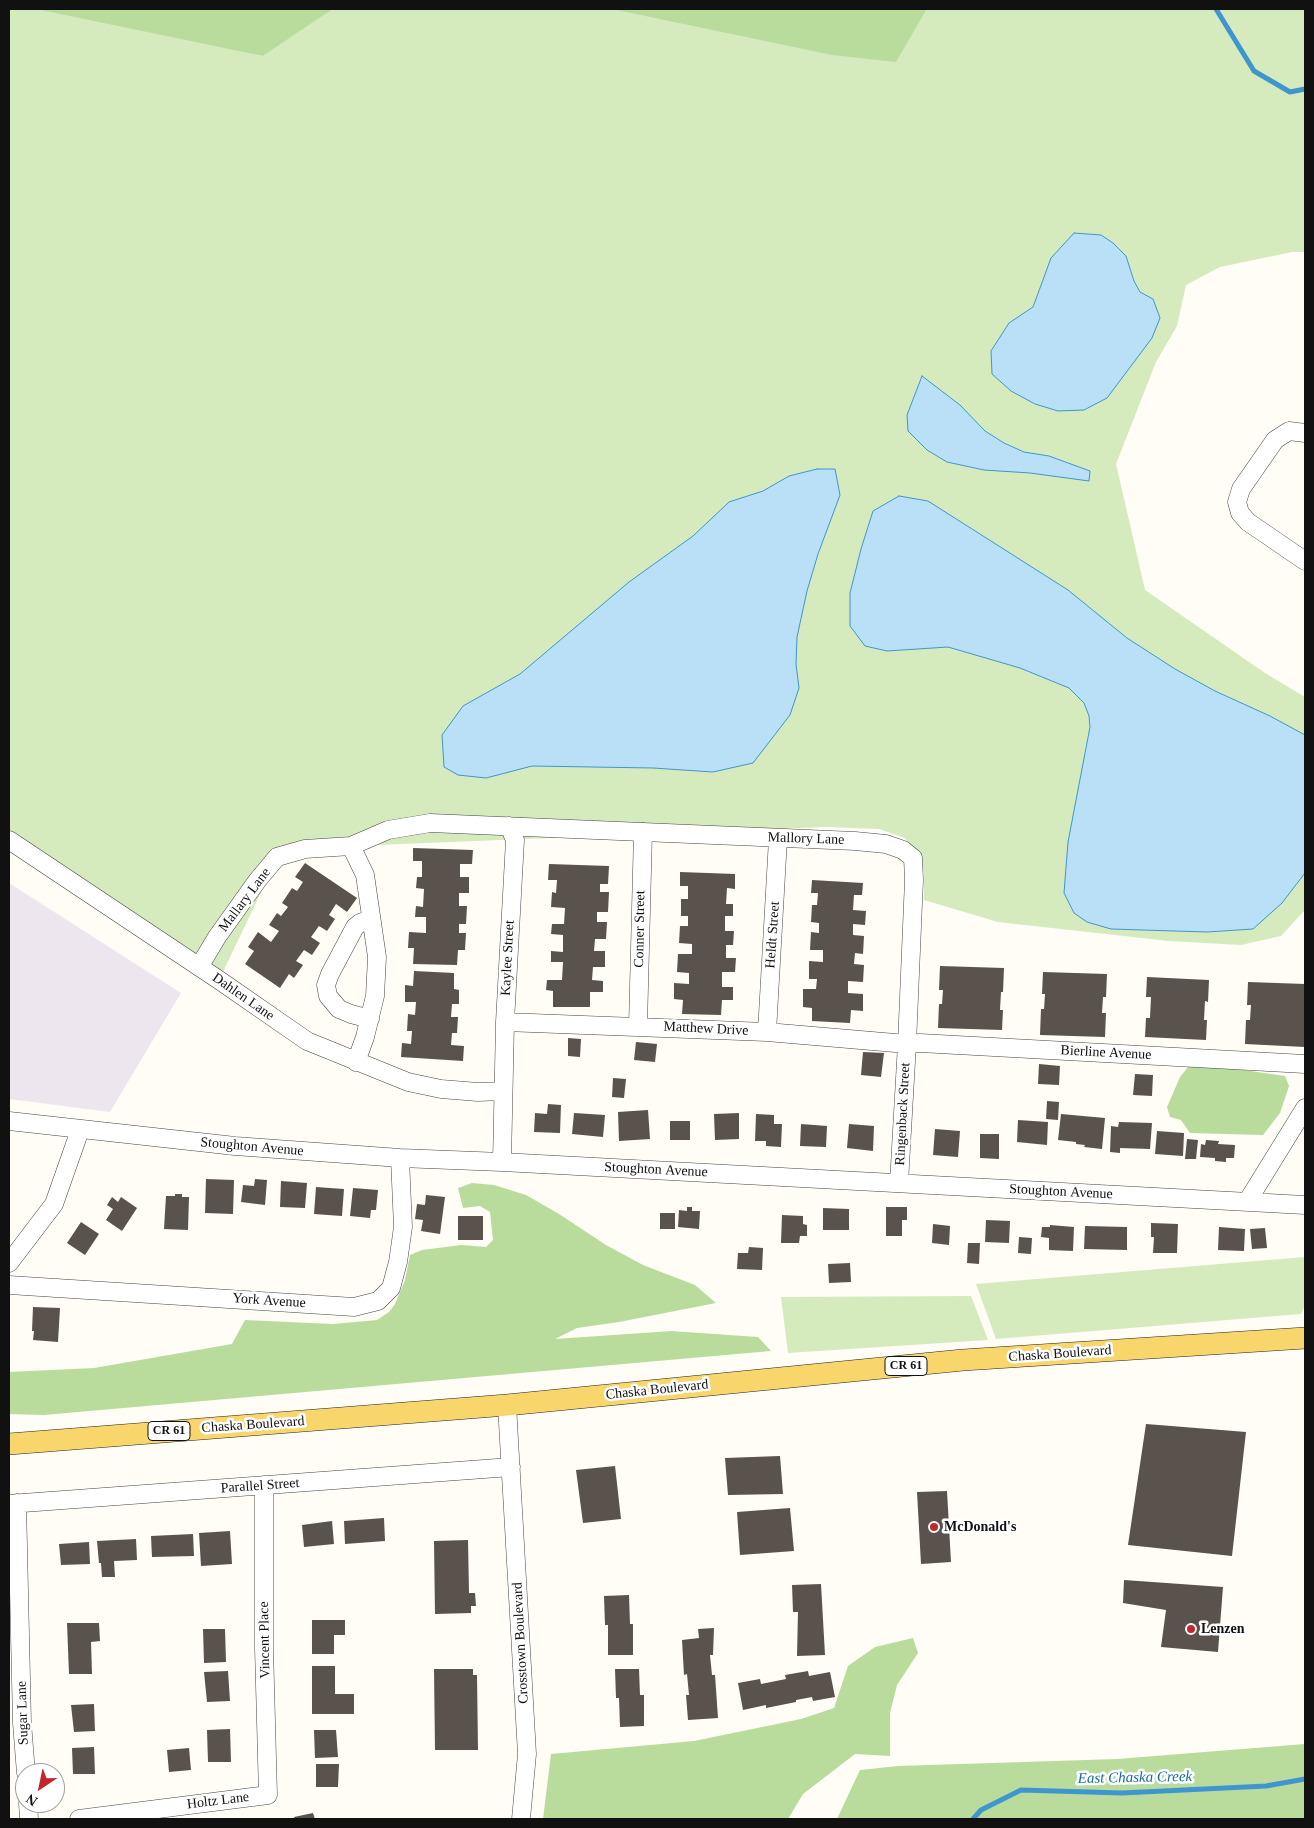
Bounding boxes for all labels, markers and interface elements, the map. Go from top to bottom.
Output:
street label: Mallory Lane [767,829,845,849]
street label: Mallary Lane [215,865,275,935]
street label: Conner Street [631,890,649,968]
street label: Heldt Street [762,901,784,969]
street label: Kaylee Street [498,920,518,996]
street label: Dahlen Lane [209,969,277,1025]
street label: Matthew Drive [663,1018,749,1040]
street label: Bierline Avenue [1060,1042,1152,1064]
street label: Ringenback Street [892,1062,914,1166]
street label: Stoughton Avenue [200,1134,304,1160]
street label: Stoughton Avenue [604,1159,708,1181]
street label: Stoughton Avenue [1009,1181,1113,1203]
street label: York Avenue [232,1290,306,1312]
street label: Chaska Boulevard [1008,1342,1112,1366]
road number: CR 61 [885,1356,927,1375]
street label: Chaska Boulevard [605,1376,709,1404]
street label: Chaska Boulevard [201,1413,305,1437]
road number: CR 61 [148,1422,190,1440]
street label: Parallel Street [220,1475,300,1497]
place label: McDonald's [944,1519,1016,1535]
marker: McDonald's [928,1521,940,1533]
street label: Crosstown Boulevard [509,1582,533,1704]
street label: Vincent Place [256,1601,274,1679]
place label: Lenzen [1201,1621,1245,1637]
marker: Lenzen [1185,1623,1197,1635]
street label: Sugar Lane [13,1681,33,1745]
north arrow [15,1763,65,1813]
water label: East Chaska Creek [1078,1768,1192,1788]
street label: Holtz Lane [186,1789,250,1813]
text: N [24,1791,40,1809]

